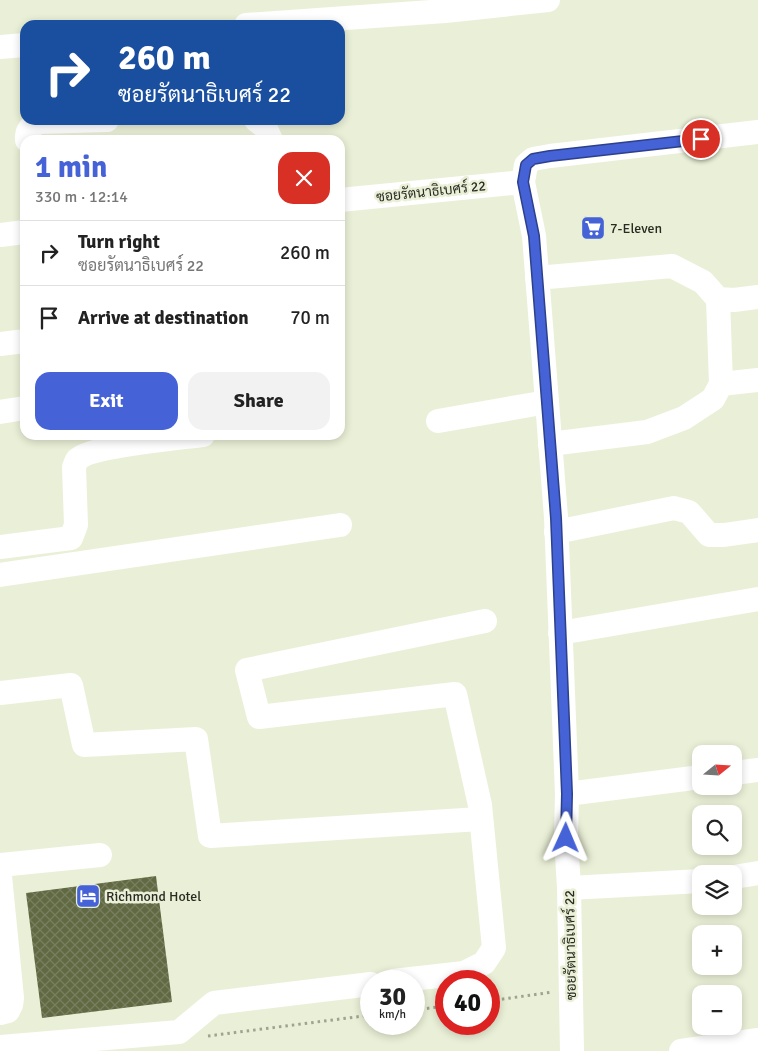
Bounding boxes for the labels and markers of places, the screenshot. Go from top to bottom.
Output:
pin [680,118,722,160]
supermarket icon: 7-Eleven [580,215,606,241]
place label: 7-Eleven [610,220,662,237]
hotel icon: Richmond Hotel [75,883,101,909]
place label: Richmond Hotel [106,888,201,905]

